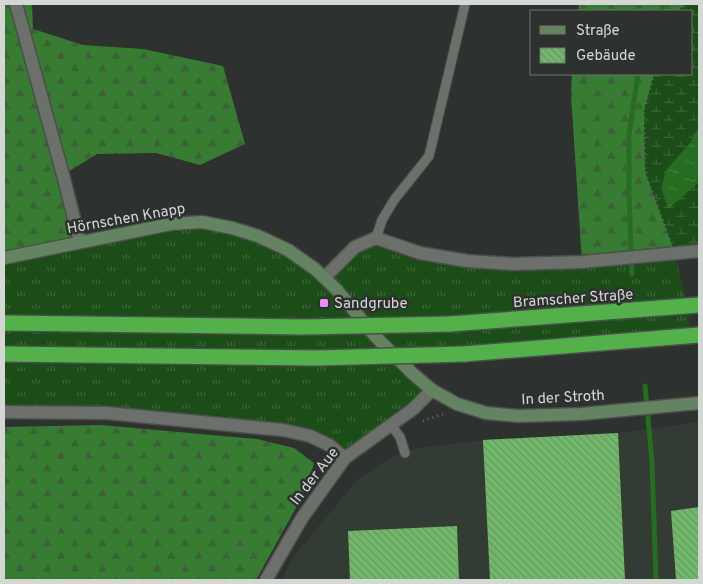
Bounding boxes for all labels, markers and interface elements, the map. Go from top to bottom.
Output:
legend [530,10,693,75]
text: Straße [576,22,620,41]
text: Gebäude [576,47,636,66]
street label: Hörnschen Knapp [66,200,187,239]
street label: Bramscher Straße [512,286,634,313]
place label: Sandgrube [334,295,408,314]
marker: Sandgrube [318,297,330,309]
street label: In der Stroth [521,387,605,410]
street label: In der Aue [287,444,344,510]

